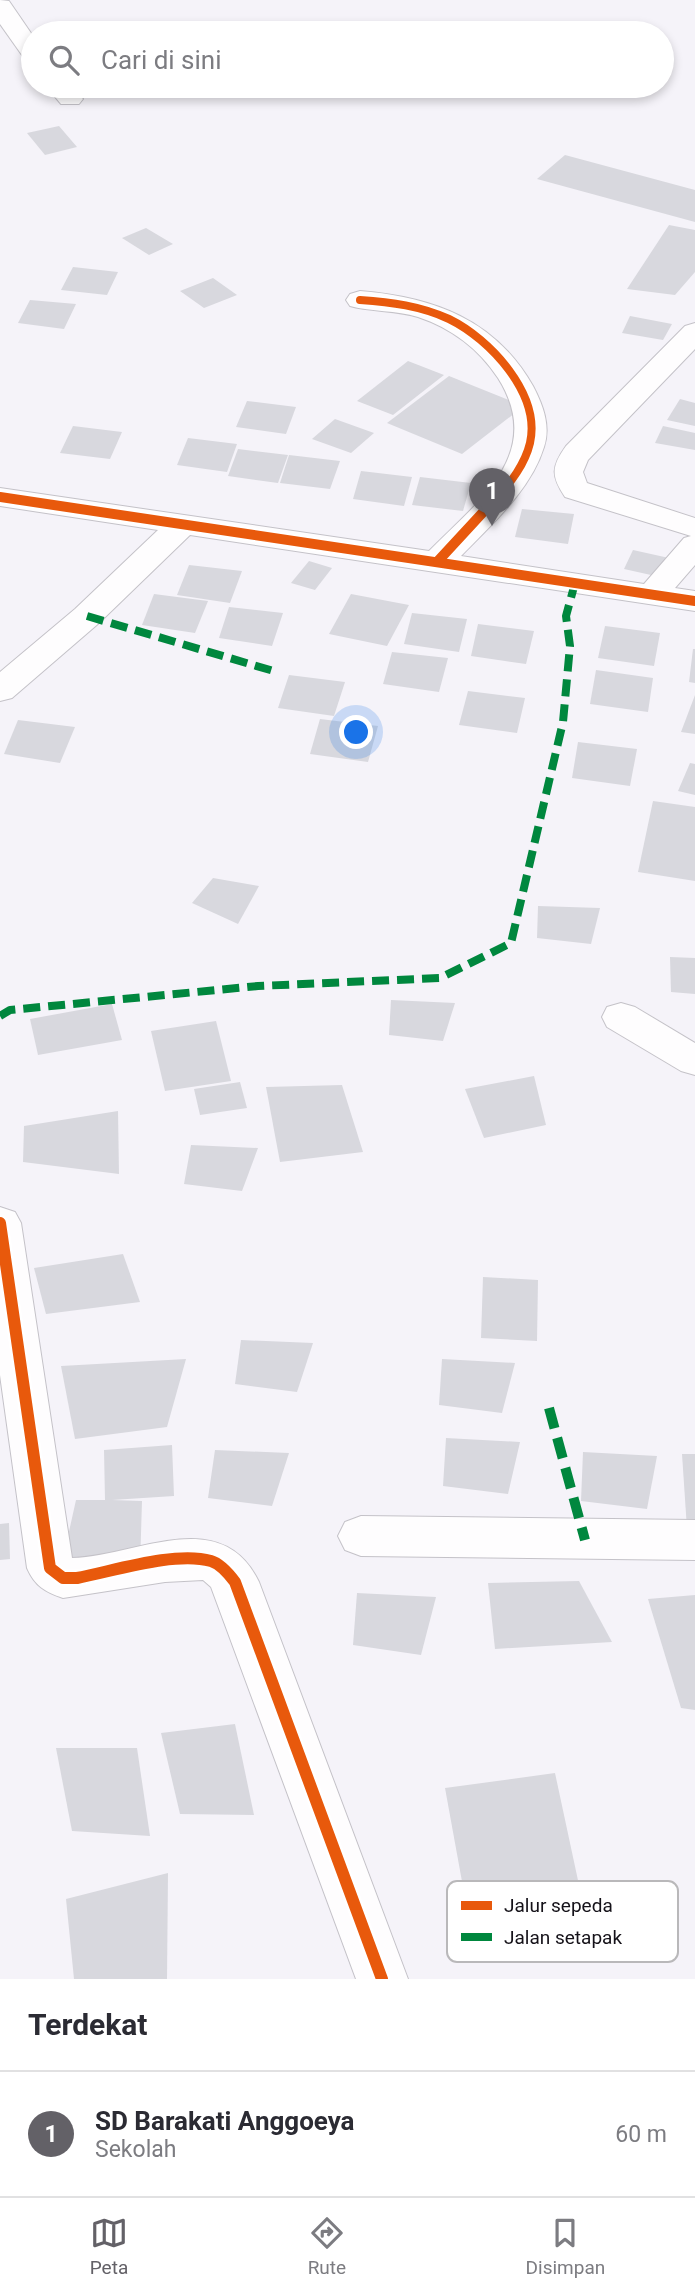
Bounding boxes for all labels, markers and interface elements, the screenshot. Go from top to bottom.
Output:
search box [21,21,674,98]
icon: search [45,41,83,79]
text: Cari di sini [101,45,222,75]
pin: 1 [469,468,515,526]
your location [339,715,373,749]
legend [447,1881,678,1962]
text: Jalur sepeda [504,1894,613,1917]
text: Jalan setapak [504,1926,622,1949]
text: Terdekat [28,2007,147,2042]
text: SD Barakati Anggoeya [95,2106,355,2136]
text: 1 [44,2121,58,2148]
text: 60 m [615,2121,667,2148]
text: Sekolah [95,2136,176,2163]
tab: Peta [90,2214,128,2279]
tab: Rute [308,2214,346,2279]
tab: Disimpan [526,2214,605,2279]

